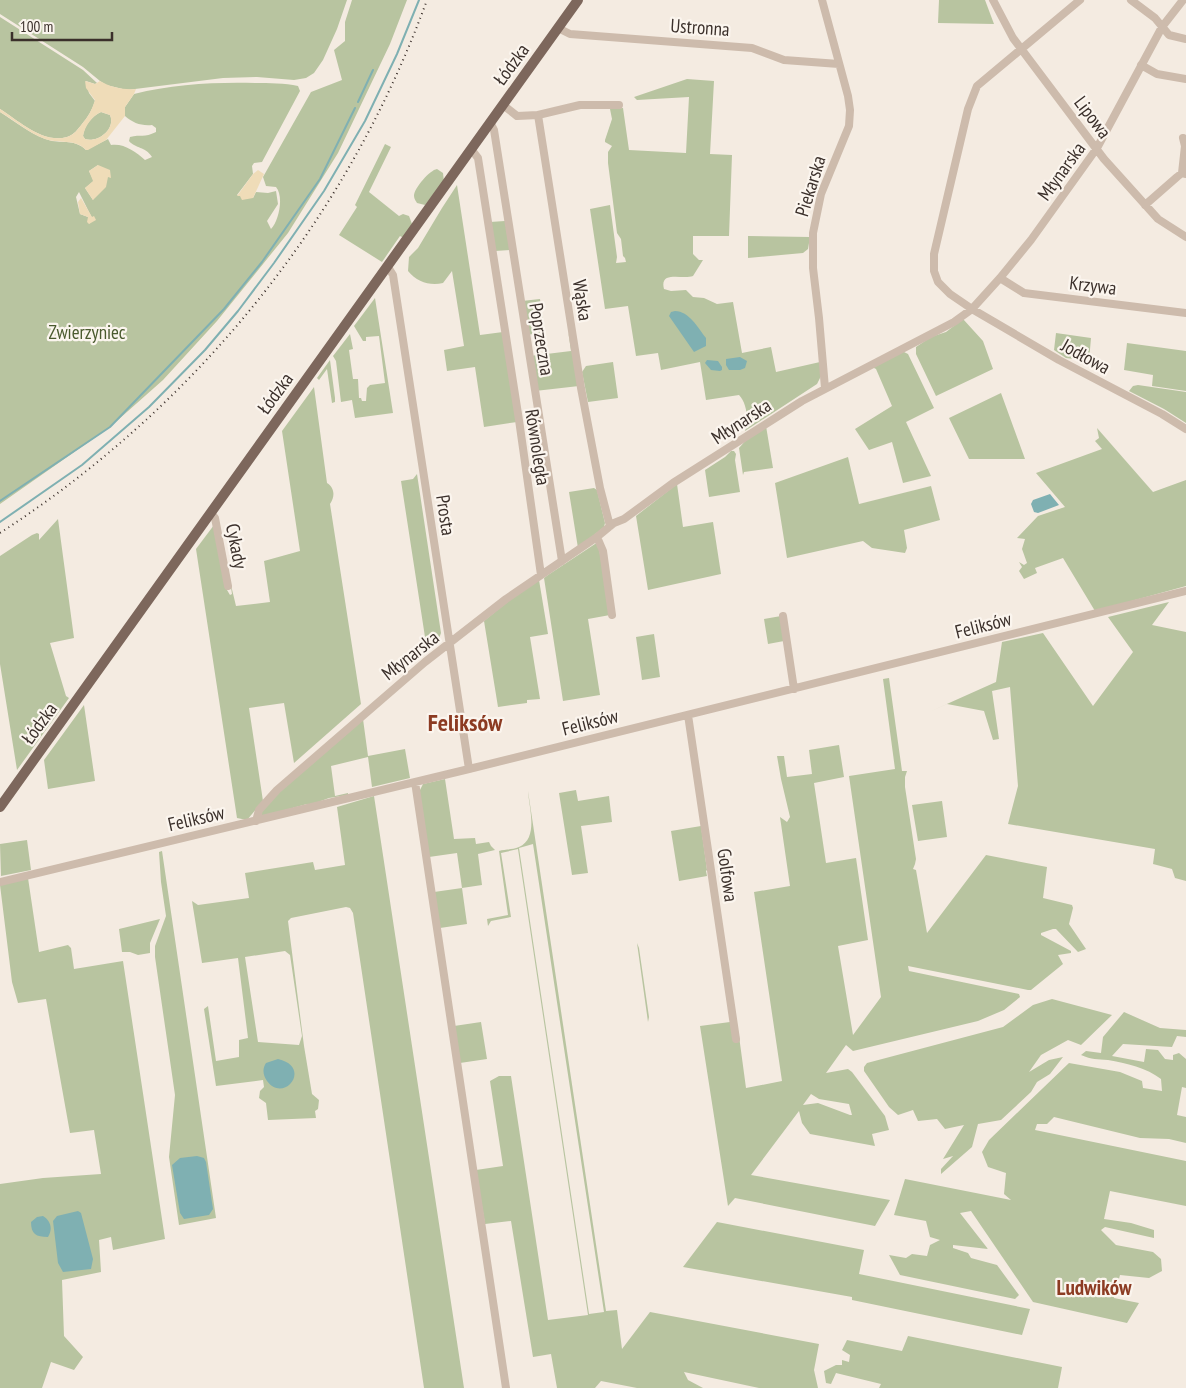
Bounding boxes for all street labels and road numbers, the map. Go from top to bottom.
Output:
street label: Ustronna [670,13,730,41]
street label: Łódzka [488,39,534,89]
street label: Lipowa [1069,91,1117,143]
street label: Młynarska [1032,137,1090,205]
street label: Piekarska [789,153,831,219]
street label: Krzywa [1068,270,1118,300]
street label: Wąska [568,278,598,322]
street label: Poprzeczna [524,301,560,377]
street label: Jodłowa [1056,332,1115,379]
street label: Łódzka [252,368,298,418]
street label: Młynarska [707,393,775,449]
street label: Równoległa [520,407,556,487]
street label: Prosta [431,493,461,537]
street label: Cykady [221,521,253,571]
street label: Feliksów [952,606,1014,644]
street label: Młynarska [377,625,443,685]
street label: Łódzka [16,698,62,748]
street label: Feliksów [559,703,621,741]
street label: Feliksów [165,800,227,836]
street label: Golfowa [712,847,744,903]

